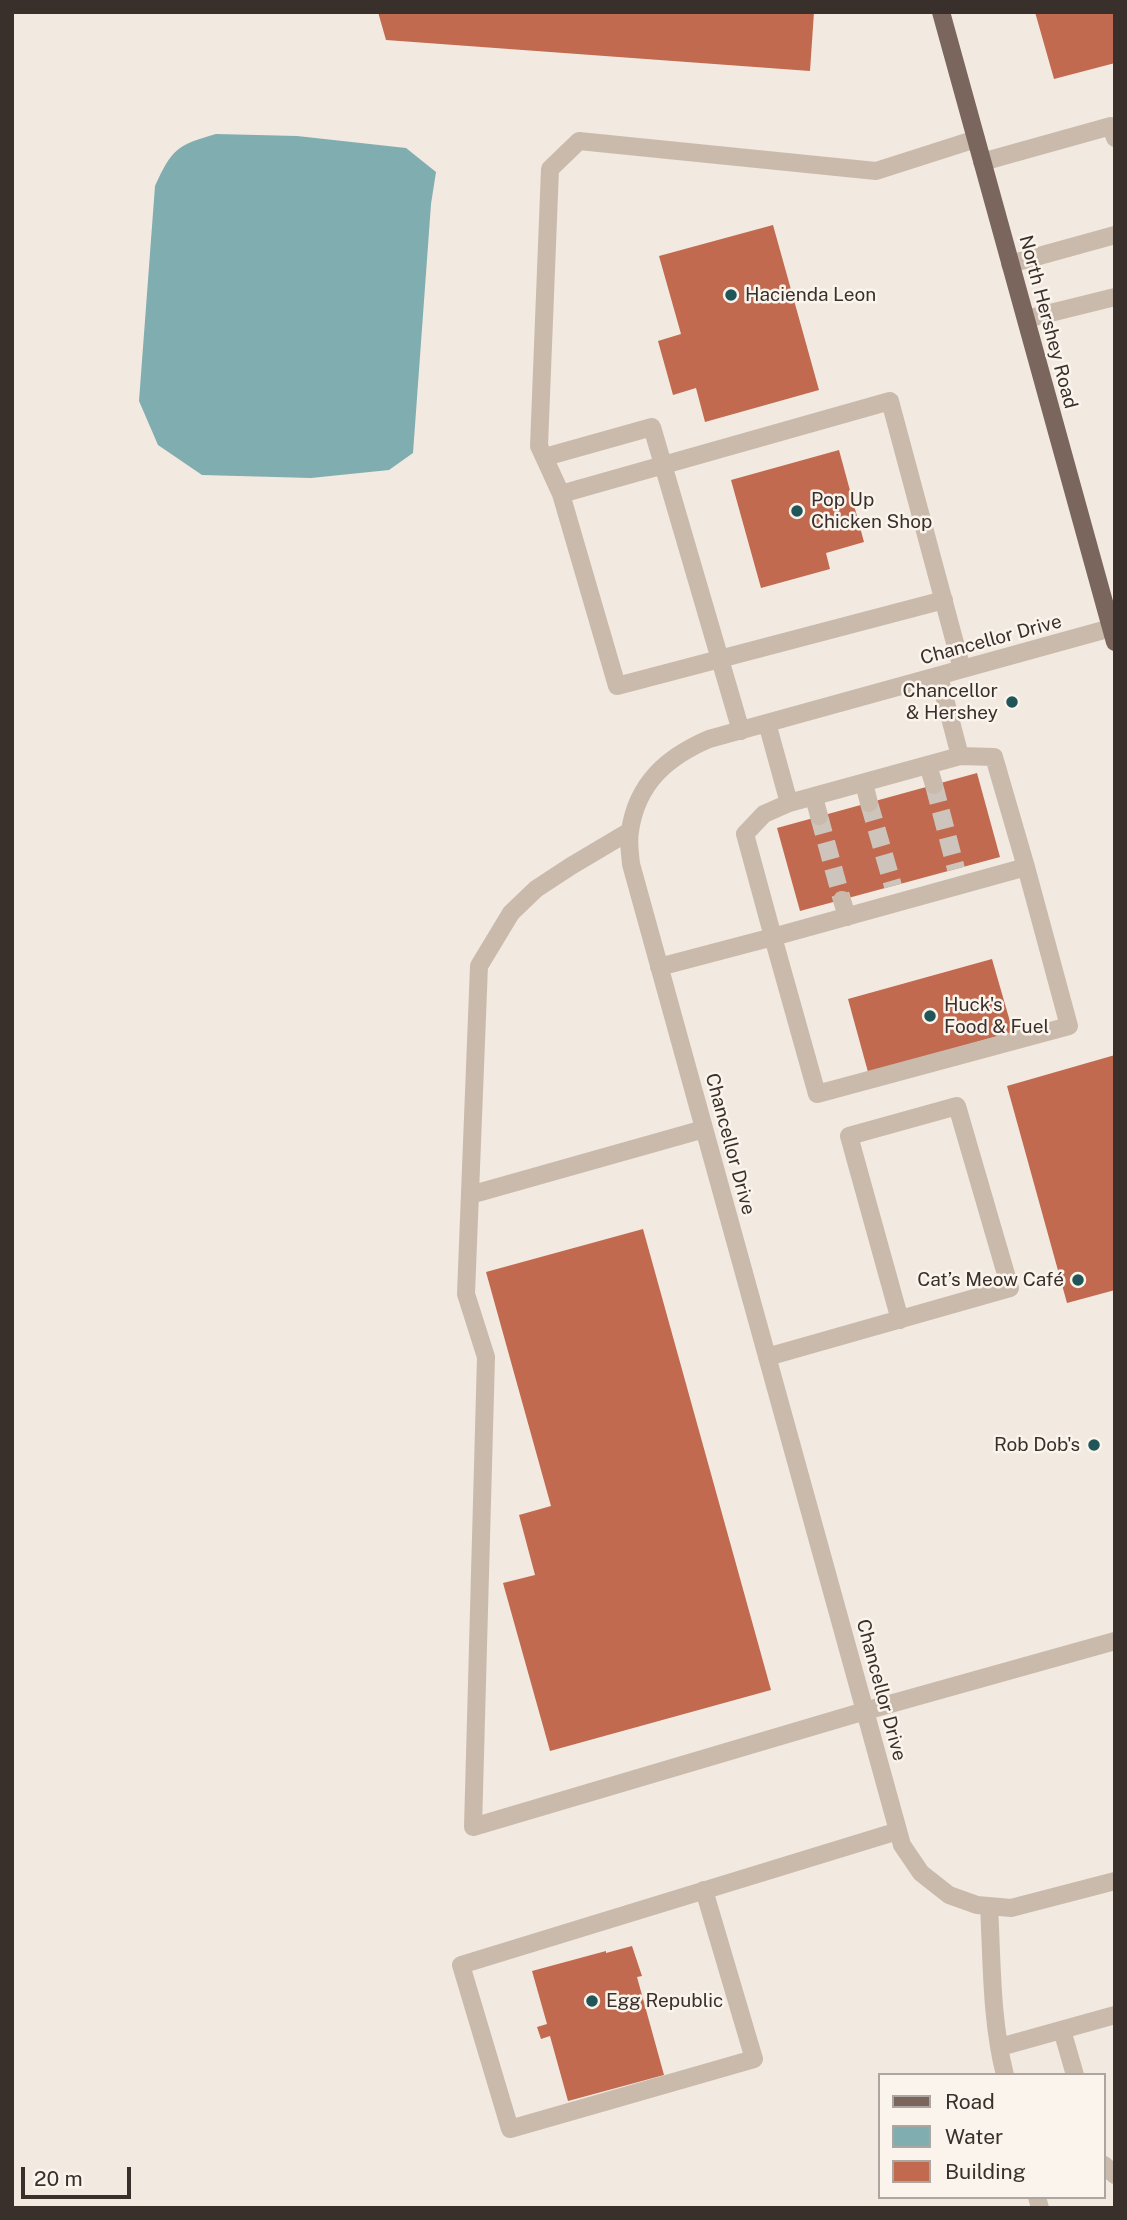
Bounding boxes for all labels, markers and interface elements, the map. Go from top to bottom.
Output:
street label: North Hershey Road [1014,233,1082,411]
place label: Hacienda Leon [745,284,876,306]
marker: Hacienda Leon [723,287,739,303]
place label: Pop Up Chicken Shop [811,489,932,533]
marker: Pop Up Chicken Shop [789,503,805,519]
street label: Chancellor Drive [918,610,1064,670]
place label: Chancellor & Hershey [903,680,998,724]
marker: Chancellor & Hershey [1004,694,1020,710]
place label: Huck's Food & Fuel [944,994,1049,1038]
marker: Huck's Food & Fuel [922,1008,938,1024]
street label: Chancellor Drive [700,1071,760,1217]
place label: Cat’s Meow Café [917,1269,1064,1291]
marker: Cat’s Meow Café [1070,1272,1086,1288]
place label: Rob Dob's [994,1434,1080,1456]
marker: Rob Dob's [1086,1437,1102,1453]
street label: Chancellor Drive [851,1617,911,1763]
place label: Egg Republic [606,1990,723,2012]
marker: Egg Republic [584,1993,600,2009]
legend [878,2073,1106,2199]
text: Road [945,2089,995,2114]
text: Water [945,2124,1003,2149]
scale bar [24,2154,135,2198]
text: Building [945,2159,1026,2184]
text: 20 m [34,2166,83,2191]

